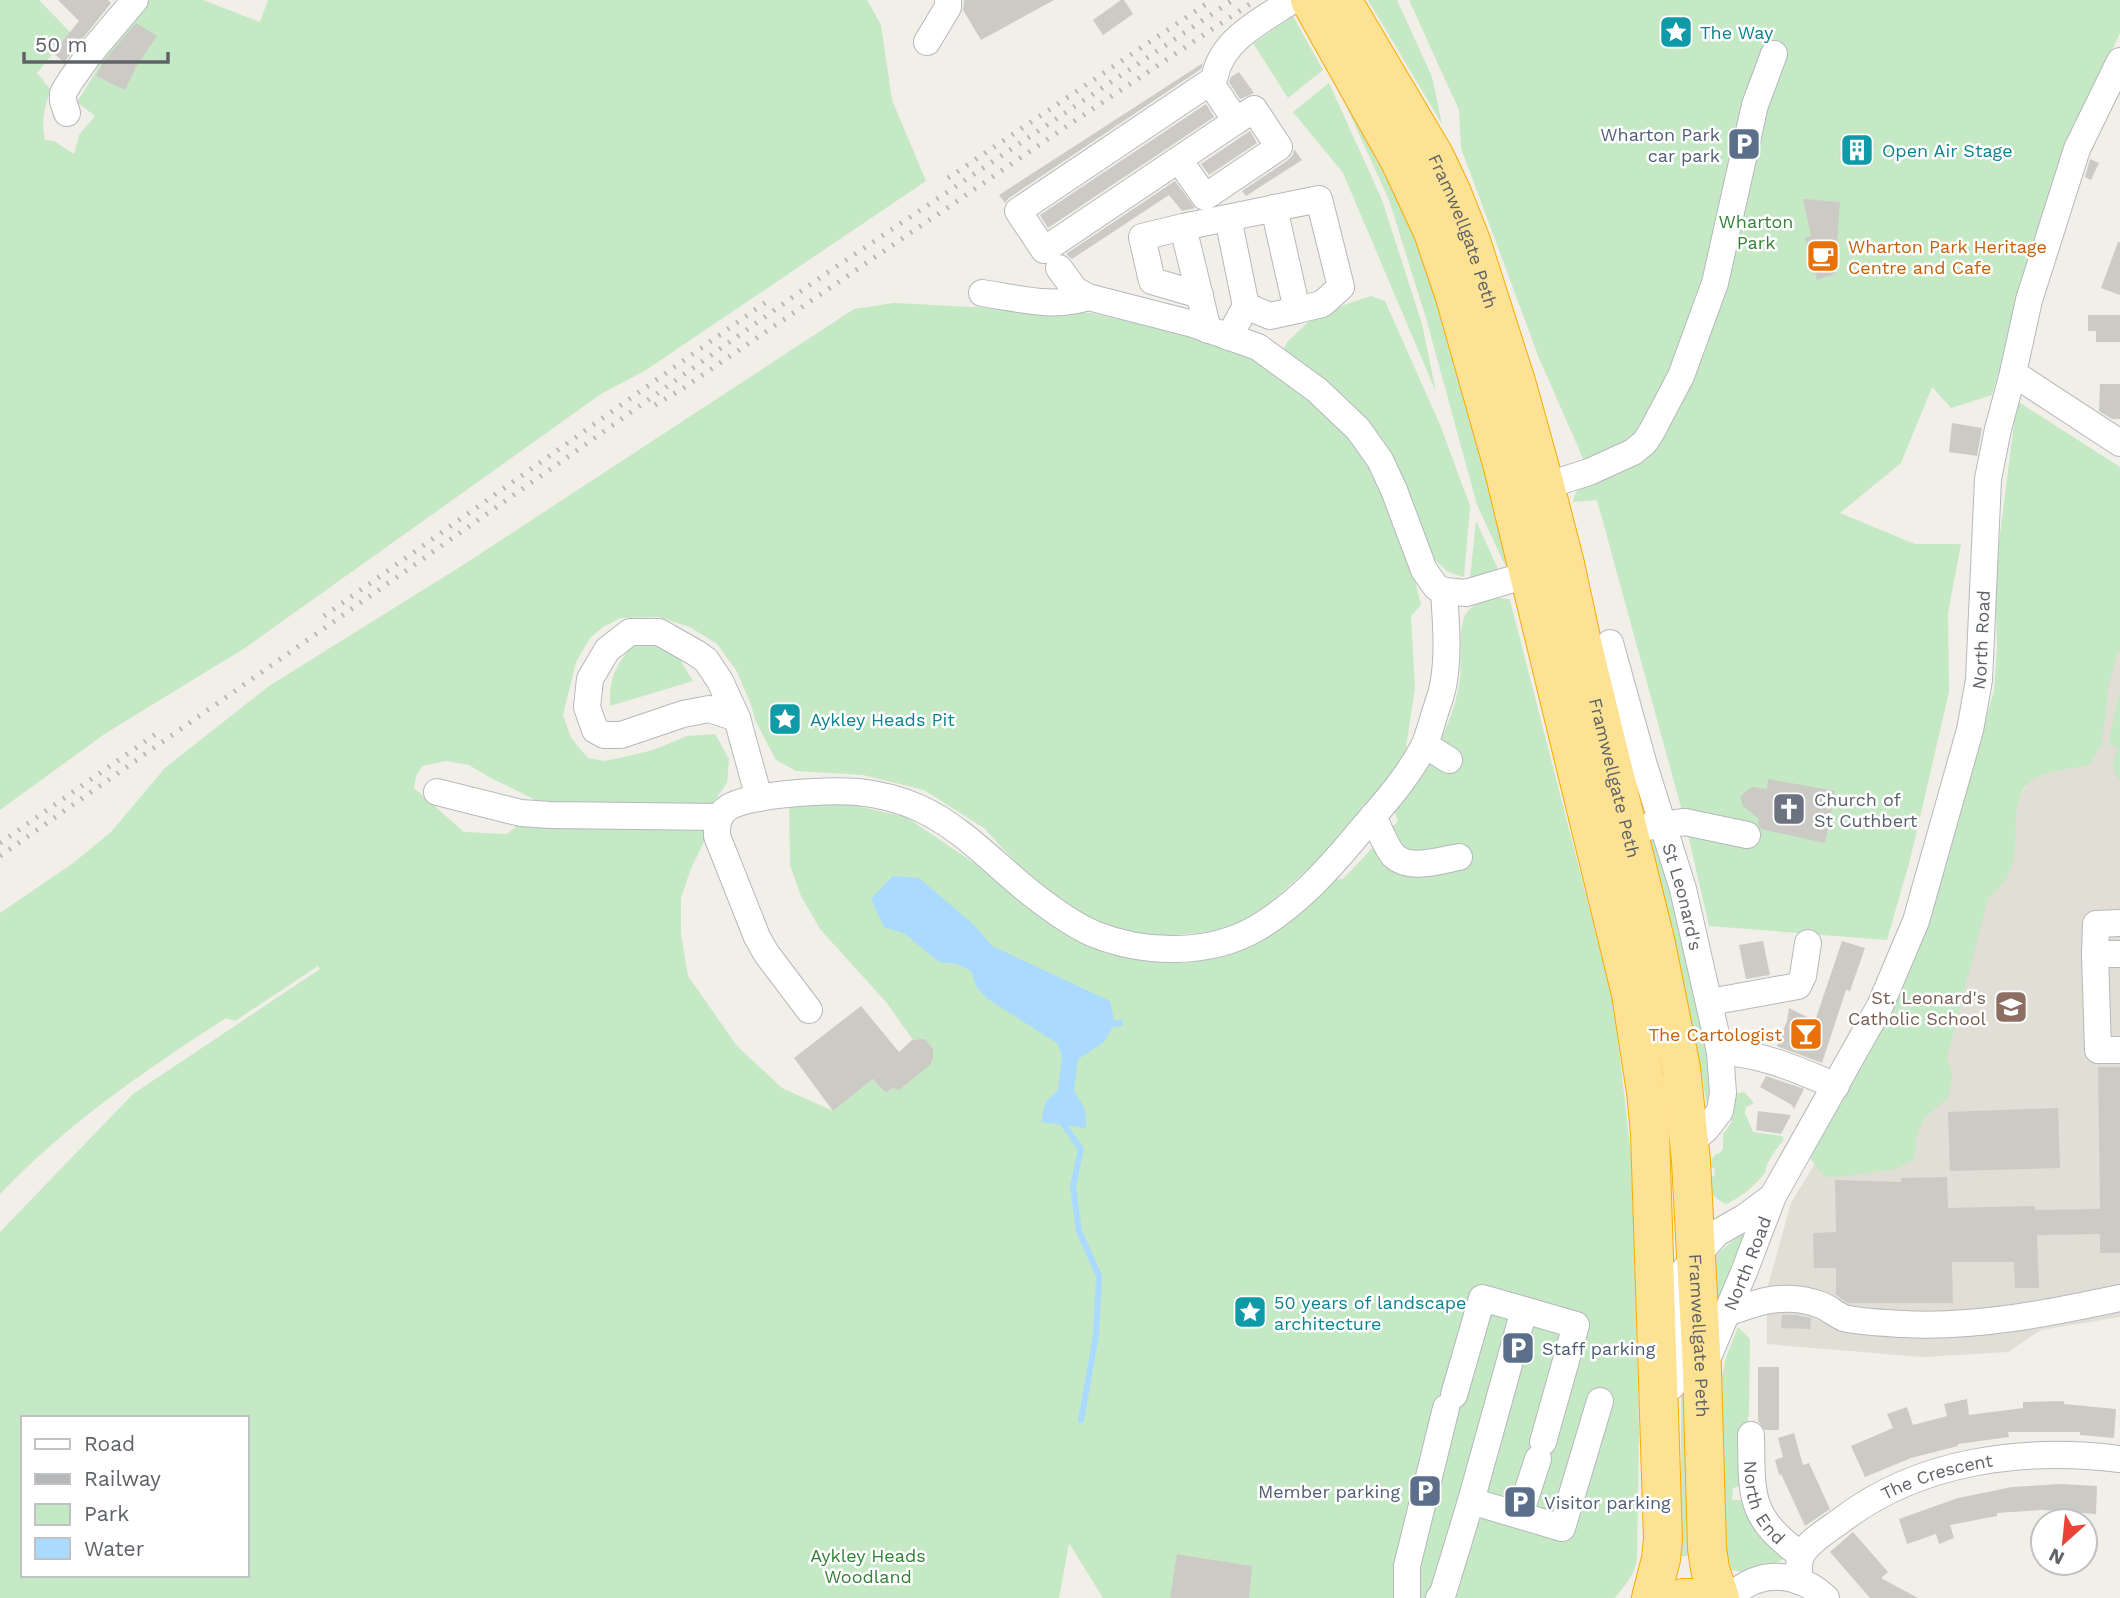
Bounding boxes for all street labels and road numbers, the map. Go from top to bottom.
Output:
street label: Framwellgate Peth [1424,150,1502,311]
street label: North Road [1967,590,1994,691]
street label: Framwellgate Peth [1585,696,1645,860]
street label: St Leonard's [1659,840,1707,952]
street label: North Road [1719,1213,1775,1313]
street label: Framwellgate Peth [1685,1253,1714,1418]
street label: The Crescent [1877,1449,1995,1504]
street label: North End [1741,1460,1790,1548]

